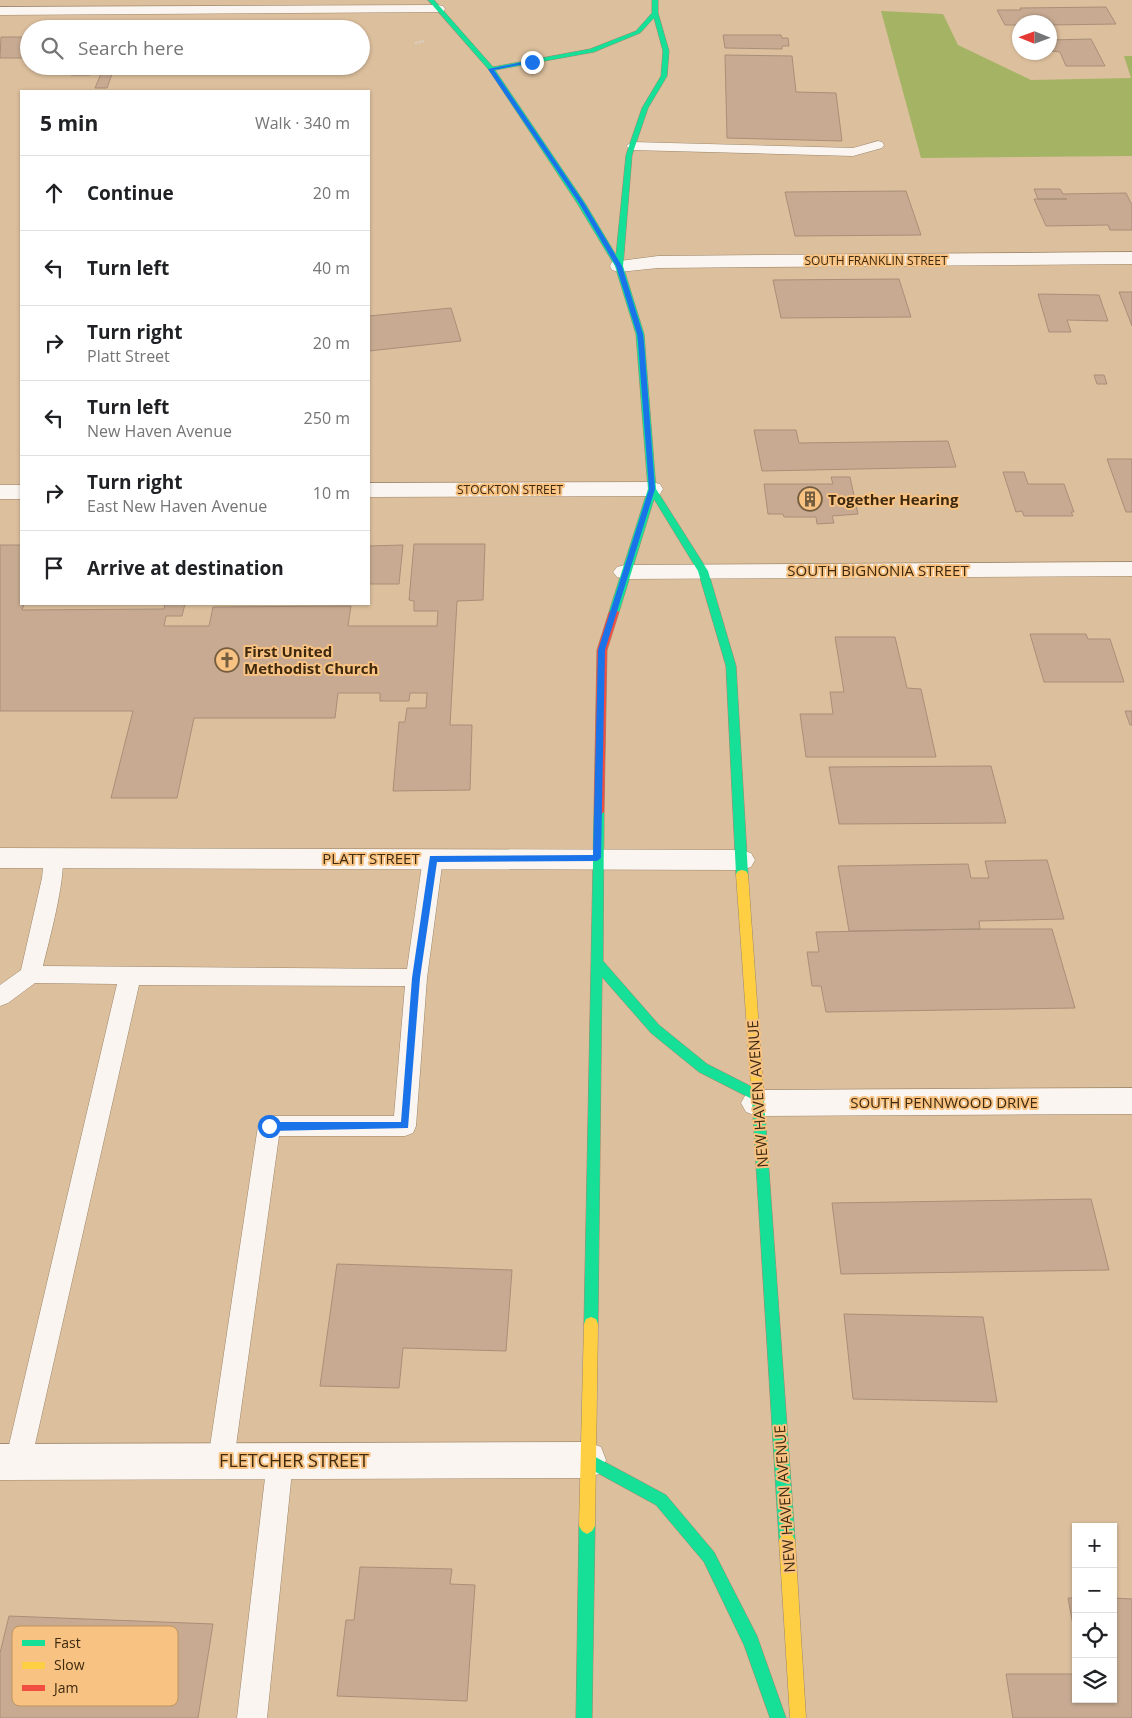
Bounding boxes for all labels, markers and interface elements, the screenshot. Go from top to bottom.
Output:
north arrow [1012,15,1057,60]
search box [20,20,370,75]
icon: search [38,34,66,62]
text: Search here [78,35,184,61]
route end [521,51,544,74]
text: 5 min [40,109,98,137]
text: Walk · 340 m [255,112,350,134]
icon: ahead [40,179,68,207]
text: Continue [87,180,174,206]
text: 20 m [313,182,350,204]
street label: SOUTH FRANKLIN STREET [804,252,948,269]
icon: left [40,254,68,282]
text: Turn left [87,255,169,281]
text: 40 m [313,257,350,279]
text: Turn right [87,319,182,345]
icon: right [40,329,68,357]
text: 20 m [313,332,350,354]
text: Platt Street [87,345,170,367]
text: Turn left [87,394,169,420]
icon: left [40,404,68,432]
text: 250 m [304,407,350,429]
text: New Haven Avenue [87,420,232,442]
text: Turn right [87,469,182,495]
icon: right [40,479,68,507]
street label: STOCKTON STREET [457,481,563,498]
text: 10 m [313,482,350,504]
building icon: Together Hearing [797,486,823,512]
place label: Together Hearing [828,489,959,509]
text: East New Haven Avenue [87,495,267,517]
icon: arrive [40,554,68,582]
text: Arrive at destination [87,555,284,581]
street label: SOUTH BIGNONIA STREET [787,560,969,580]
place label: First United Methodist Church [244,641,378,678]
church icon: First United Methodist Church [214,647,240,673]
street label: PLATT STREET [322,848,420,868]
street label: NEW HAVEN AVENUE [742,1020,772,1168]
street label: SOUTH PENNWOOD DRIVE [850,1092,1038,1112]
route start [258,1115,281,1138]
street label: NEW HAVEN AVENUE [769,1425,799,1573]
street label: FLETCHER STREET [219,1448,369,1472]
map controls [1072,1523,1117,1703]
button: + [1072,1523,1117,1568]
button: − [1072,1568,1117,1613]
button: locate [1072,1613,1117,1658]
legend [12,1626,178,1706]
text: Fast [54,1633,81,1652]
text: Slow [54,1655,85,1674]
button: layers [1072,1658,1117,1703]
text: Jam [52,1678,79,1697]

